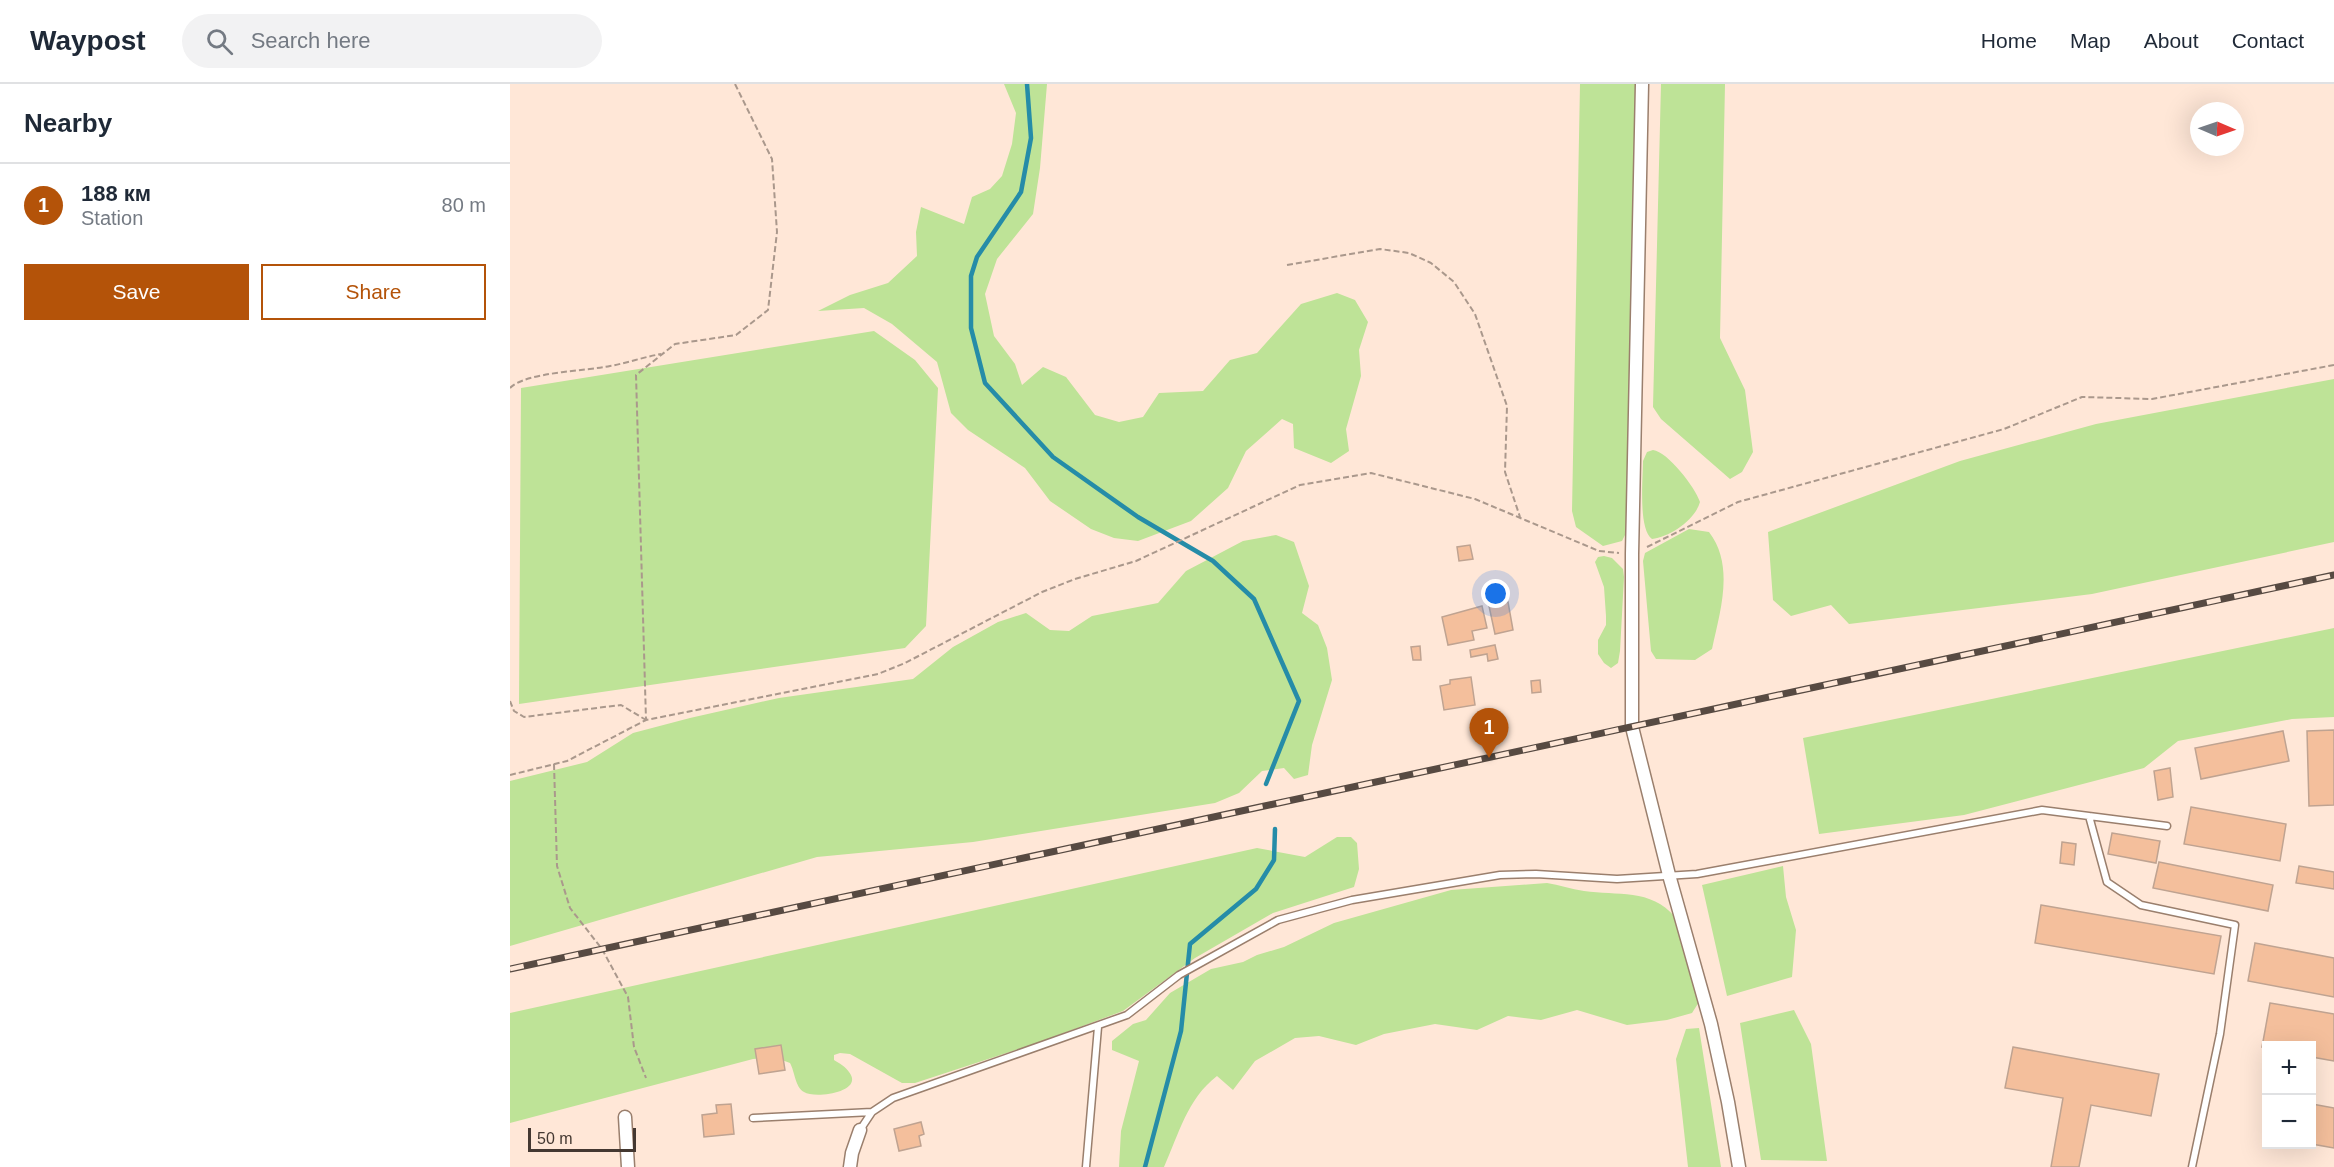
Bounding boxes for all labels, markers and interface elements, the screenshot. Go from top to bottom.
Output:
search box [182,14,602,68]
text: Waypost [30,25,146,56]
icon: search [203,25,236,58]
text: Search here [251,28,371,53]
text: Home [1981,29,2037,52]
text: Map [2070,29,2111,52]
text: About [2144,29,2199,52]
text: Contact [2232,29,2304,52]
north arrow [2190,102,2244,156]
text: Nearby [24,108,112,138]
text: 188 км [81,181,151,206]
text: 1 [38,194,49,216]
text: 80 m [442,194,486,216]
text: Station [81,207,143,229]
button: Save [24,264,249,320]
button: Share [261,264,486,320]
your location [1481,579,1510,608]
pin: 1 [1470,708,1508,758]
map controls [2262,1041,2316,1149]
button: + [2262,1041,2316,1095]
button: − [2262,1095,2316,1149]
scale bar [528,1125,636,1152]
text: 50 m [537,1130,573,1147]

